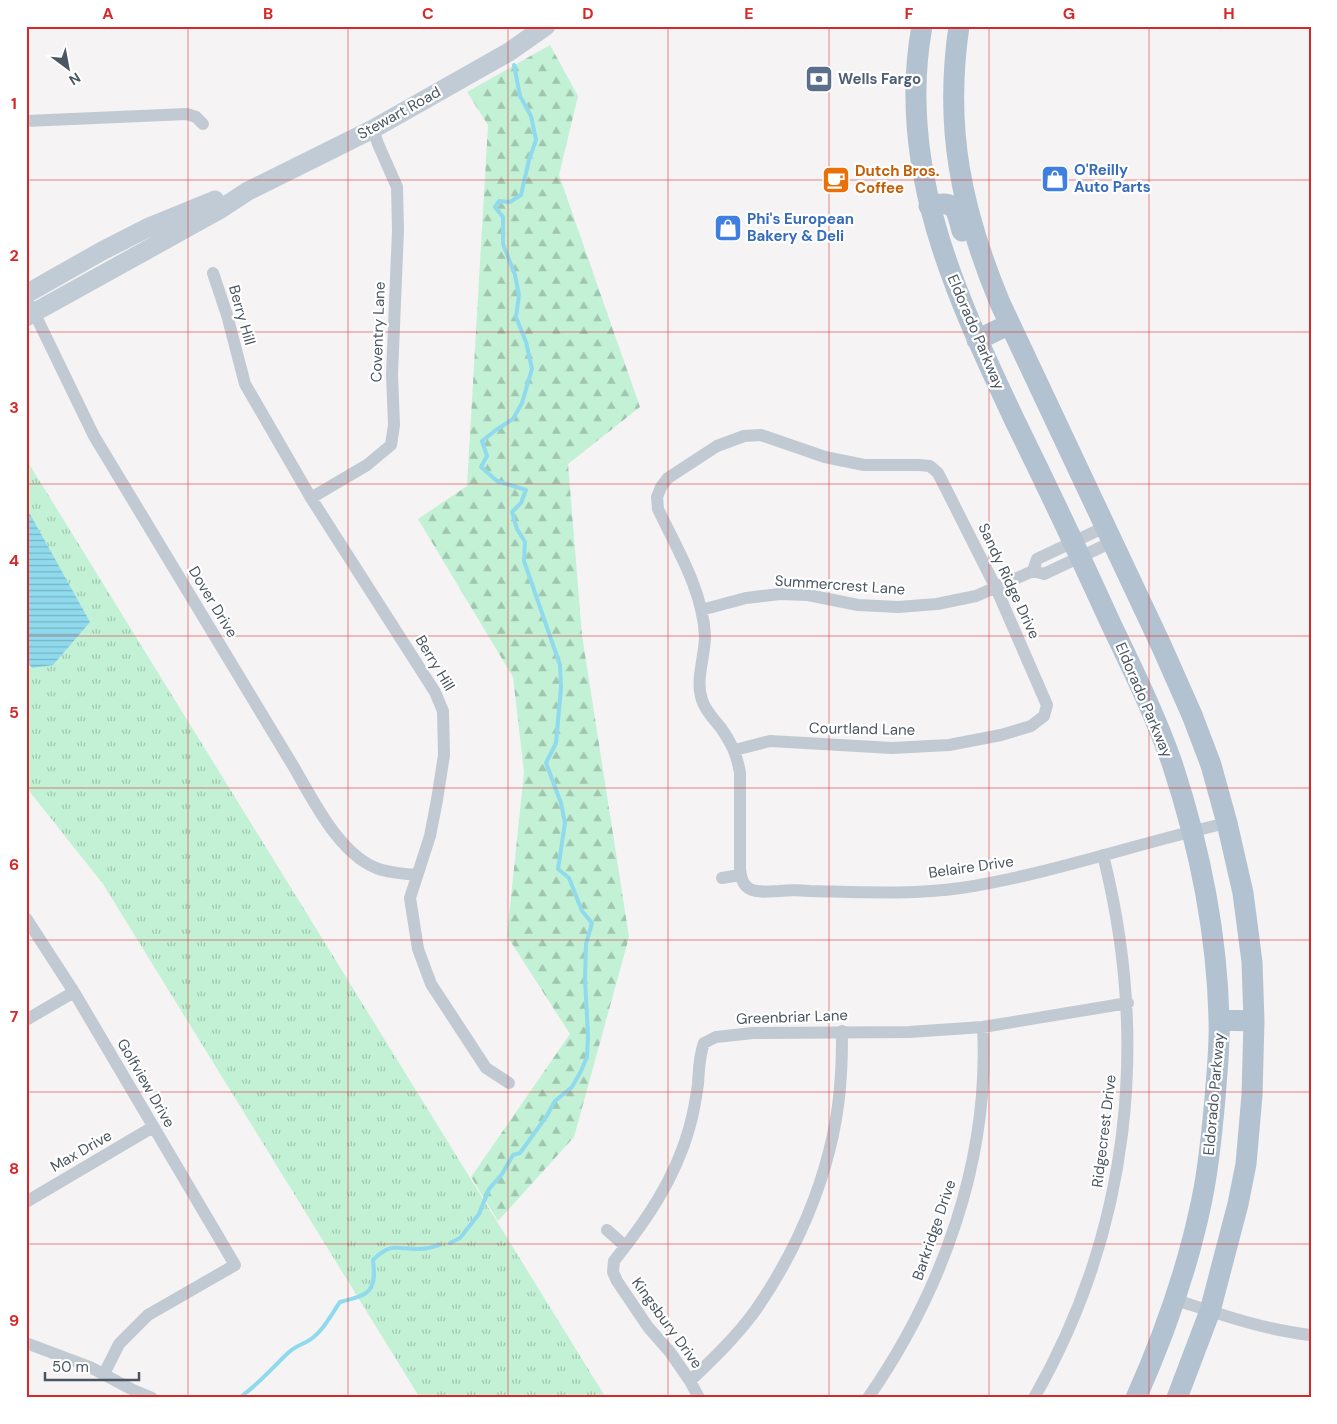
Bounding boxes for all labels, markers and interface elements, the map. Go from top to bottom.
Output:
text: A [102,3,114,24]
text: B [263,3,273,24]
text: C [422,3,434,24]
text: D [582,3,594,24]
text: E [744,3,754,24]
text: F [905,3,914,24]
text: G [1063,3,1075,24]
text: H [1223,3,1235,24]
north arrow [42,42,92,92]
bank icon: Wells Fargo [804,64,834,94]
text: N [66,69,84,89]
place label: Wells Fargo [838,69,921,89]
street label: Stewart Road [354,82,444,144]
text: 1 [11,93,17,114]
place label: O'Reilly Auto Parts [1074,160,1151,197]
place label: Dutch Bros. Coffee [855,161,940,198]
shop icon: O'Reilly Auto Parts [1040,164,1070,194]
cafe icon: Dutch Bros. Coffee [821,165,851,195]
place label: Phi's European Bakery & Deli [747,209,854,246]
shop icon: Phi's European Bakery & Deli [713,213,743,243]
text: 2 [9,245,19,266]
street label: Eldorado Parkway [943,271,1010,393]
street label: Coventry Lane [366,281,390,383]
street label: Berry Hill [224,283,260,347]
text: 3 [9,397,19,418]
street label: Sandy Ridge Drive [973,520,1045,642]
text: 4 [9,550,19,571]
street label: Dover Drive [184,563,242,641]
street label: Summercrest Lane [774,570,906,600]
street label: Berry Hill [411,631,459,695]
street label: Eldorado Parkway [1111,639,1178,761]
text: 5 [9,702,19,723]
street label: Courtland Lane [809,718,915,740]
street label: Belaire Drive [927,851,1015,883]
text: 6 [9,854,19,875]
street label: Greenbriar Lane [736,1005,848,1029]
text: 7 [10,1006,19,1027]
street label: Eldorado Parkway [1199,1031,1229,1156]
street label: Golfview Drive [112,1035,180,1131]
street label: Ridgecrest Drive [1087,1073,1121,1189]
street label: Max Drive [47,1125,115,1177]
text: 8 [9,1158,19,1179]
street label: Barkridge Drive [907,1177,961,1283]
street label: Kingsbury Drive [627,1273,707,1373]
text: 9 [9,1310,19,1331]
scale bar [45,1349,139,1381]
text: 50 m [52,1357,89,1377]

